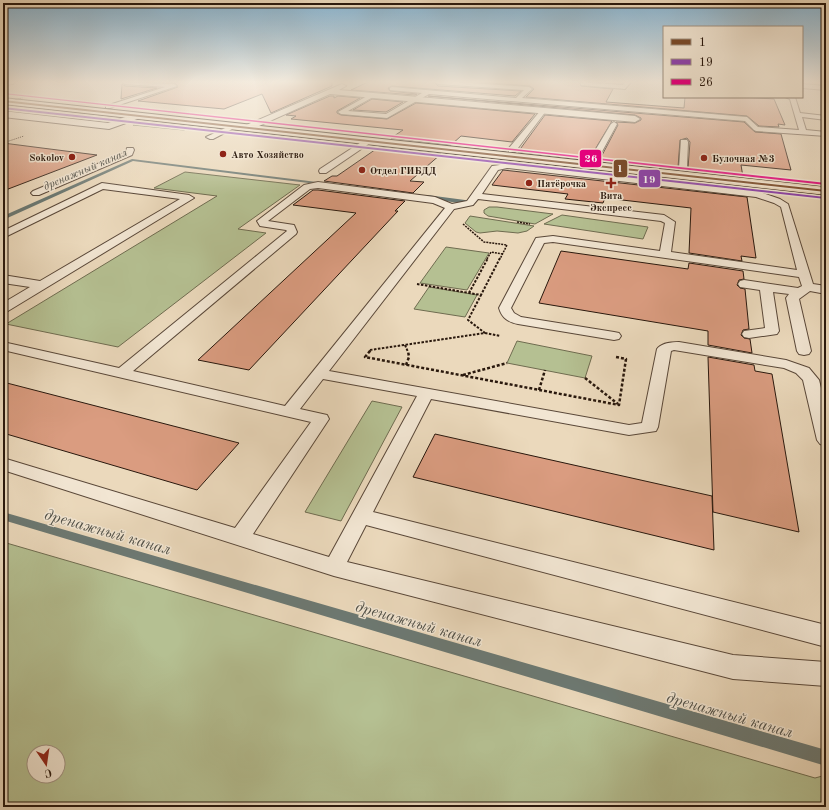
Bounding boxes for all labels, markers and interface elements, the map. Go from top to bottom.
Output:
legend [663,26,803,98]
text: 1 [699,37,706,49]
text: 19 [699,57,713,69]
text: 26 [699,77,713,89]
water label: дренажный канал [42,148,129,193]
marker: Авто Хозяйство [218,149,228,159]
line badge: 26 [579,149,602,168]
place label: Авто Хозяйство [231,150,304,160]
marker: Sokolov [67,152,77,162]
place label: Sokolov [29,153,64,163]
marker: Булочная №3 [699,153,709,163]
text: 26 [585,154,597,165]
place label: Булочная №3 [712,154,775,164]
line badge: 1 [613,159,628,178]
text: 1 [617,164,623,175]
marker: Отдел ГИБДД [357,165,367,175]
place label: Отдел ГИБДД [370,166,437,176]
line badge: 19 [638,169,661,188]
text: 19 [643,175,655,186]
marker: Пятёрочка [524,178,534,188]
marker: Вита Экспресс [606,178,616,188]
place label: Пятёрочка [537,179,586,189]
place label: Вита Экспресс [590,191,632,213]
water label: дренажный канал [42,507,173,559]
water label: дренажный канал [353,599,484,651]
water label: дренажный канал [664,690,795,742]
north arrow [26,744,66,784]
text: С [43,766,53,778]

